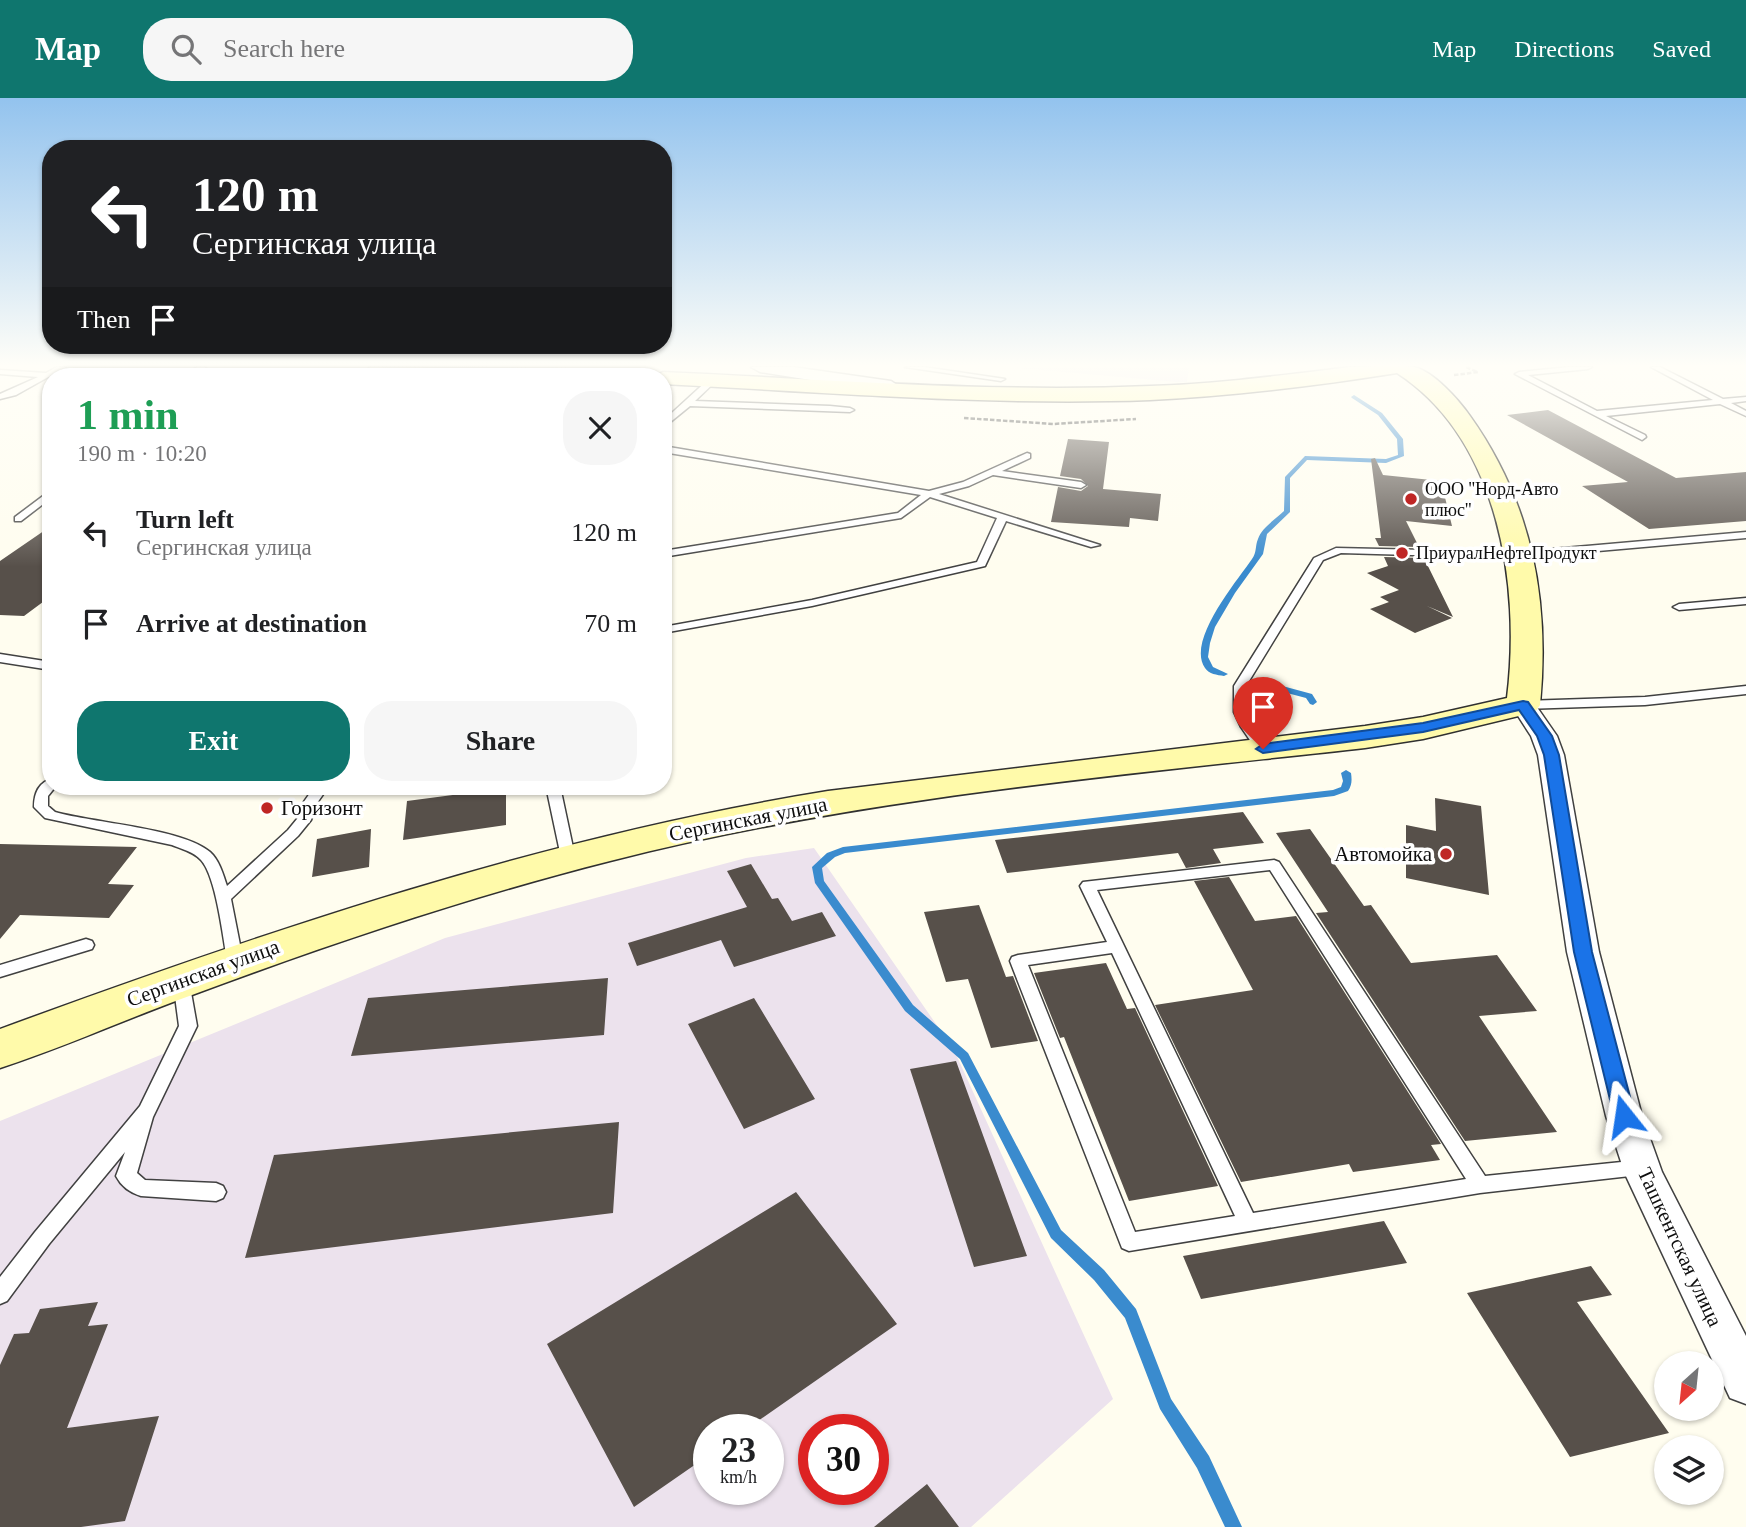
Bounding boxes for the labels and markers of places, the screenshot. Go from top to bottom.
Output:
place label: ООО ''Норд-Авто плюс'' [1425,479,1559,520]
marker: ООО ''Норд-Авто плюс'' [1403,491,1419,507]
place label: ПриуралНефтеПродукт [1416,543,1597,563]
marker: ПриуралНефтеПродукт [1394,545,1410,561]
pin [1233,677,1293,749]
place label: Горизонт [281,796,363,820]
marker: Горизонт [259,800,275,816]
place label: Автомойка [1334,842,1433,866]
marker: Автомойка [1438,846,1454,862]

